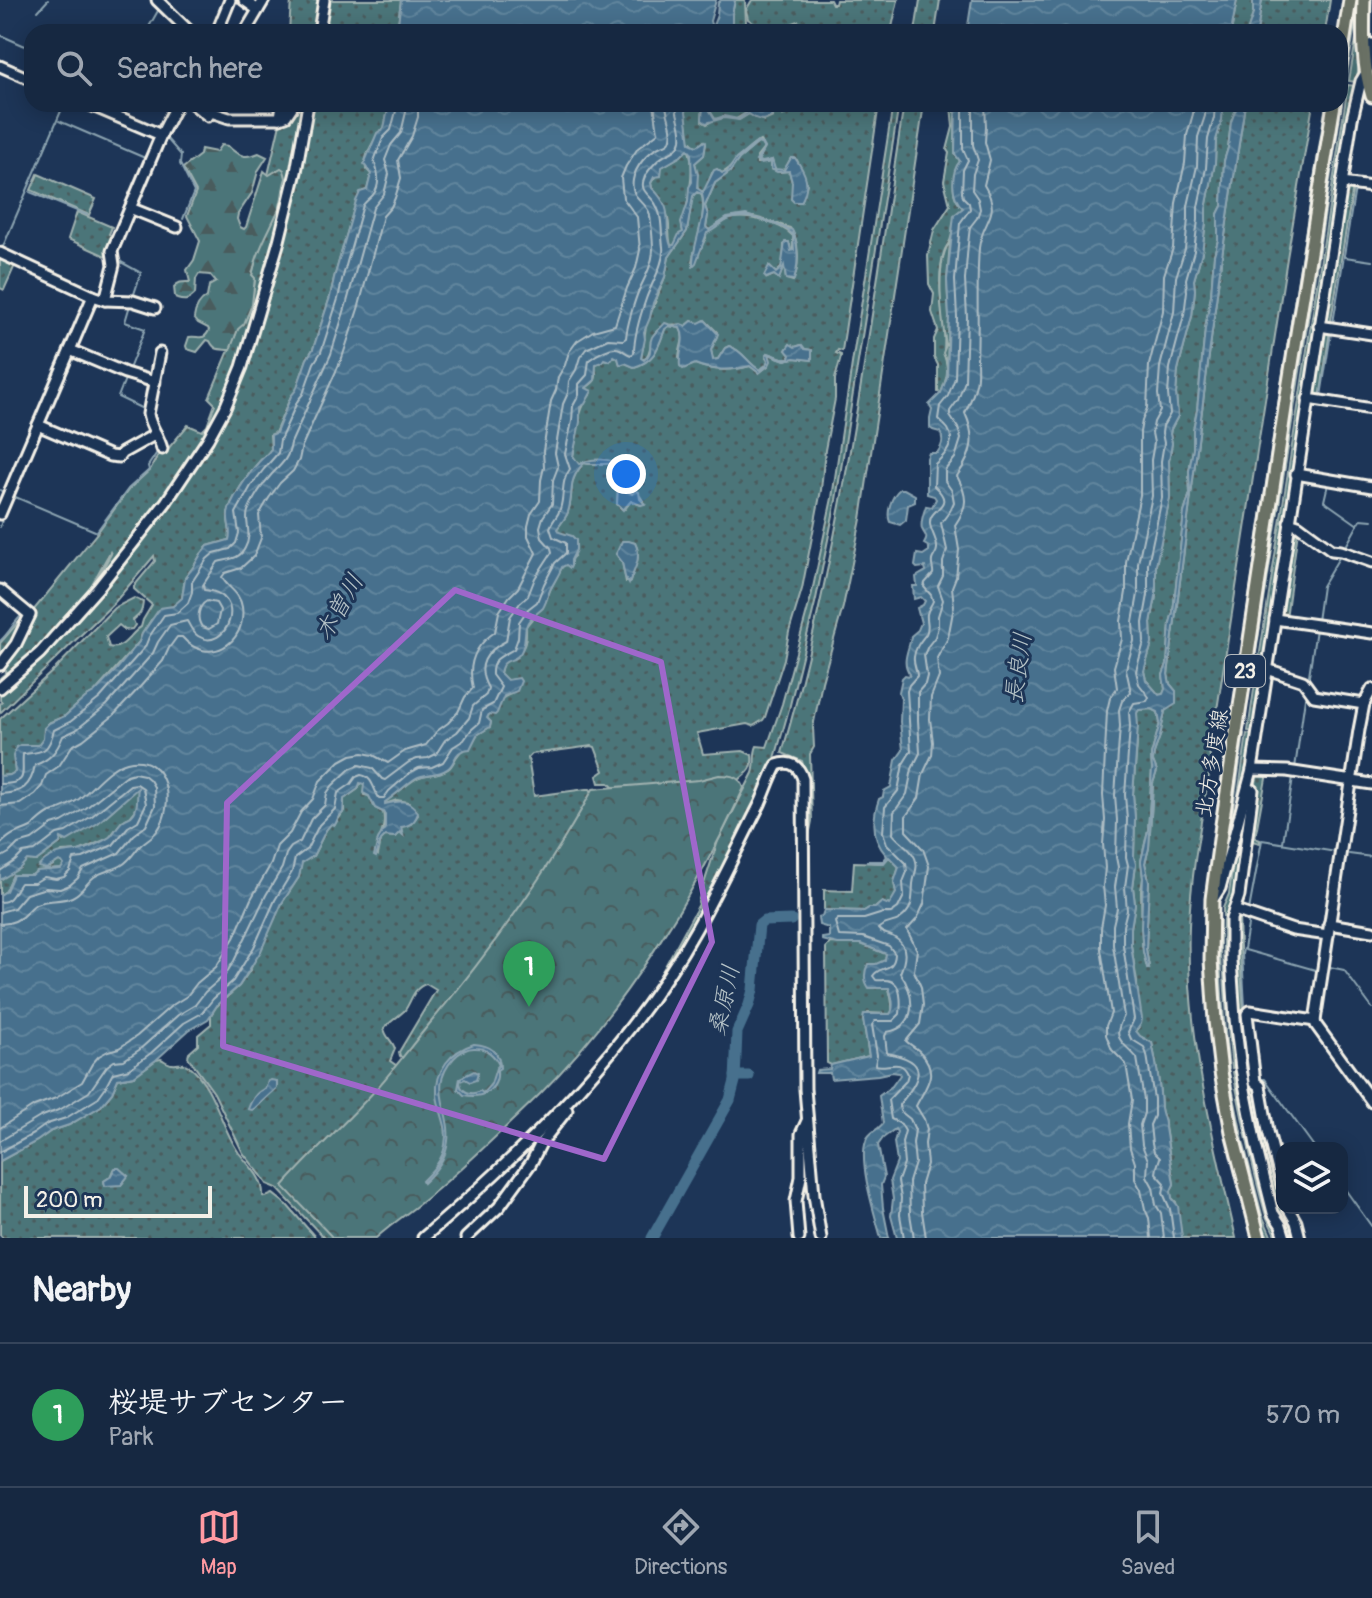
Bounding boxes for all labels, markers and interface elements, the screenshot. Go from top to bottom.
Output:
search box [24,24,1348,112]
icon: search [52,46,96,90]
text: Search here [116,50,263,87]
your location [606,454,646,494]
water label: 木曽川 [309,569,370,646]
water label: 長良川 [999,630,1038,706]
road number: 23 [1225,655,1265,687]
street label: 北方多度線 [1190,707,1234,820]
pin: 1 [503,941,555,1007]
water label: 桑原川 [703,962,746,1038]
map controls [1276,1142,1348,1214]
button: layers [1276,1142,1348,1214]
scale bar [24,1182,212,1218]
text: 200 m [36,1186,103,1214]
text: Nearby [32,1269,131,1312]
text: 桜堤サブセンター [108,1384,348,1421]
text: 1 [53,1399,63,1431]
text: 570 m [1266,1399,1340,1431]
text: Park [108,1421,154,1453]
tab: Map [197,1505,241,1581]
tab: Directions [634,1505,727,1581]
tab: Saved [1121,1505,1175,1581]

